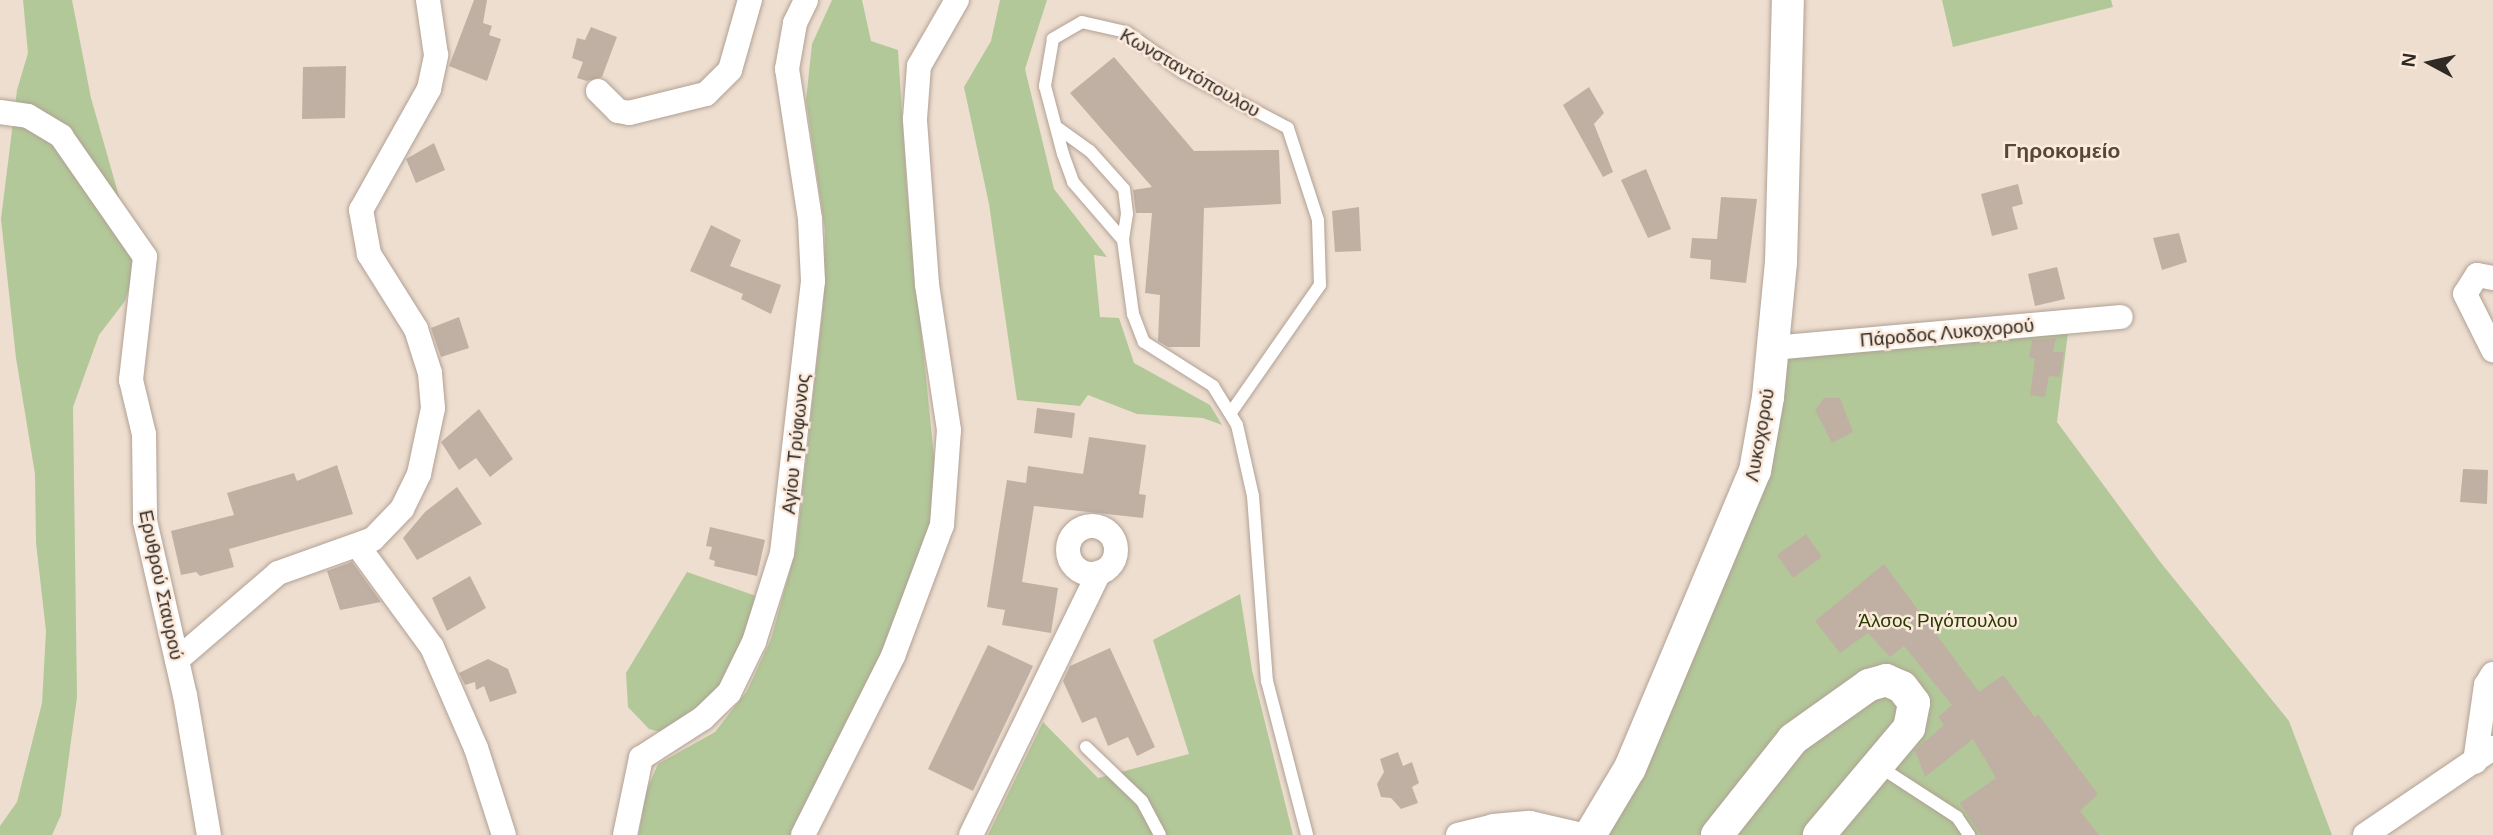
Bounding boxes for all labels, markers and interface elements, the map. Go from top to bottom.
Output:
street label: Κωνσταντόπουλου [1116,24,1264,122]
north arrow [2395,28,2465,98]
text: N [2397,52,2420,68]
district label: Γηροκομείο [2004,138,2120,164]
street label: Πάροδος Λυκοχορού [1858,314,2036,352]
street label: Αγίου Τρύφωνος [777,372,815,516]
street label: Λυκοχορού [1741,387,1779,483]
street label: Ερυθρού Σταυρού [134,508,188,662]
park label: Άλσος Ριγόπουλου [1858,610,2018,632]

